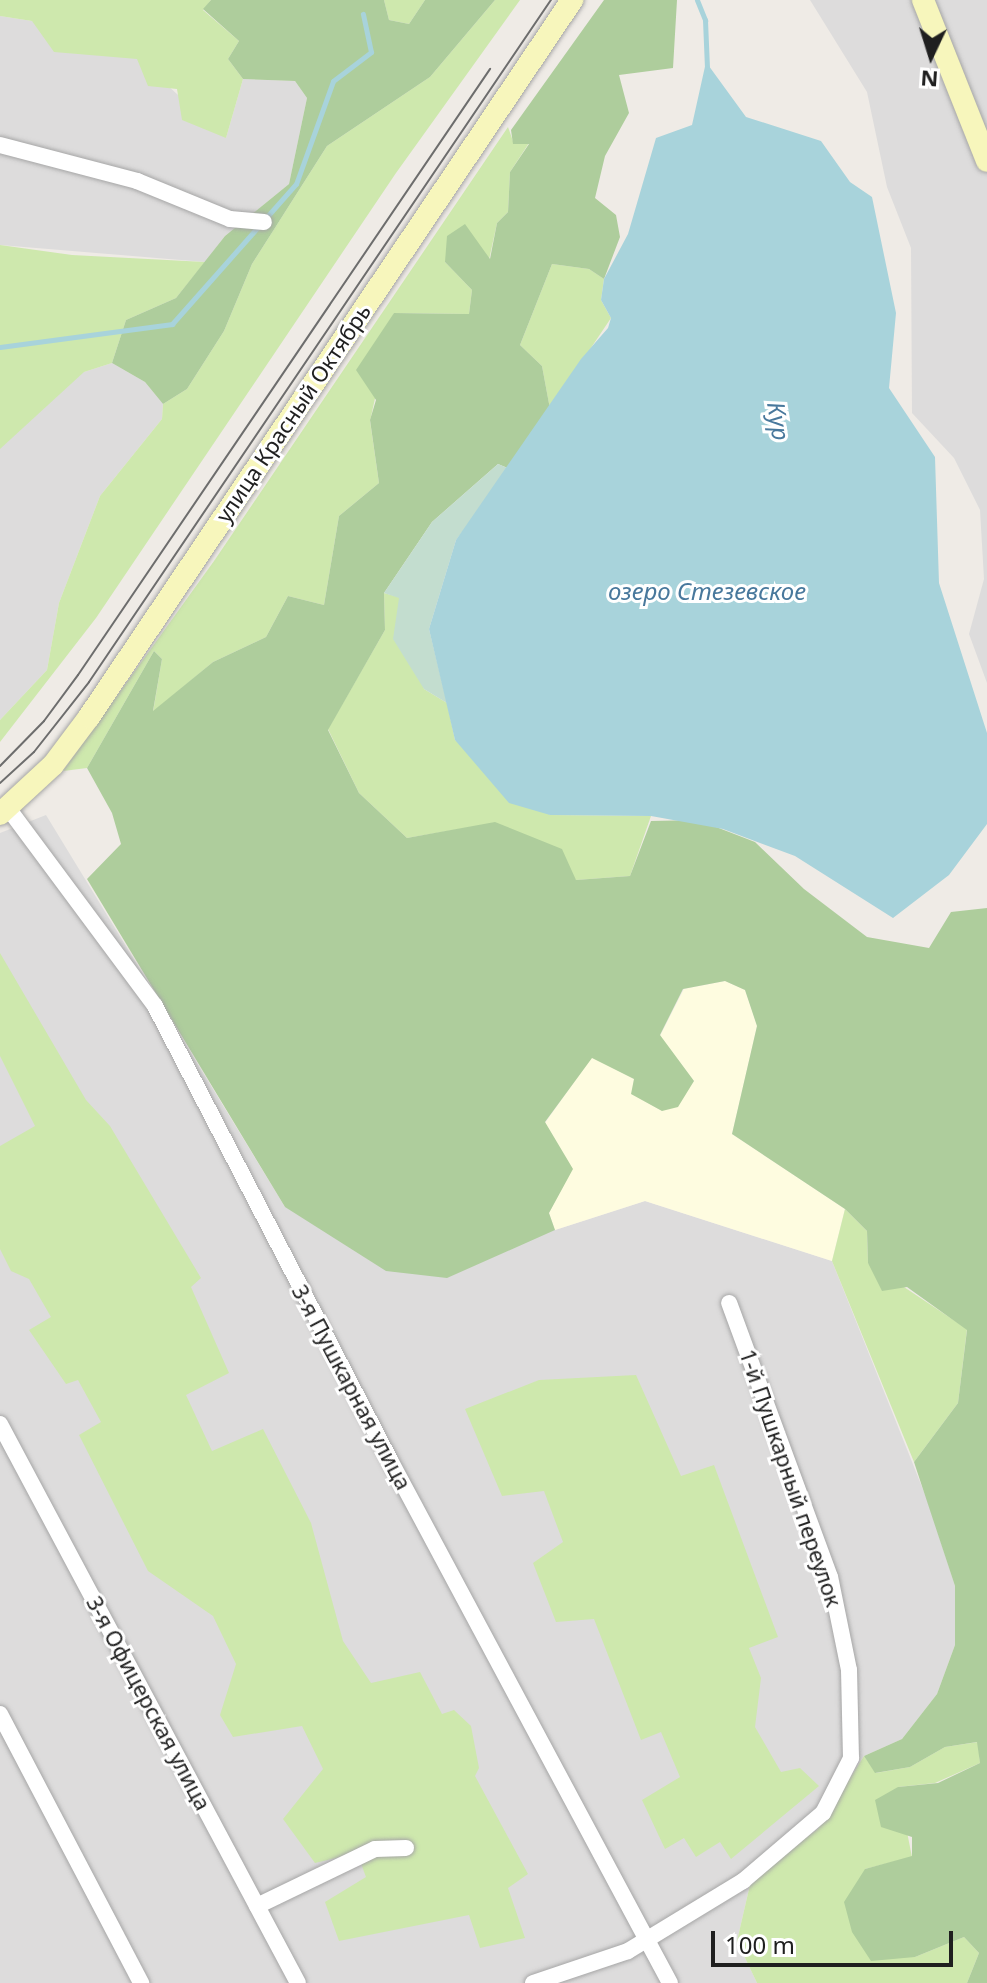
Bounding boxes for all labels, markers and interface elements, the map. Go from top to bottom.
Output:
north arrow [891,16,971,96]
text: N [919,64,939,96]
street label: улица Красный Октябрь [210,299,376,527]
water label: Кур [762,400,796,442]
water label: озеро Стезевское [608,577,806,605]
street label: 3-я Пушкарная улица [287,1280,417,1494]
street label: 1-й Пушкарный переулок [734,1346,848,1610]
street label: 3-я Офицерская улица [81,1591,217,1815]
scale bar [715,1915,957,1965]
text: 100 m [725,1928,795,1961]

